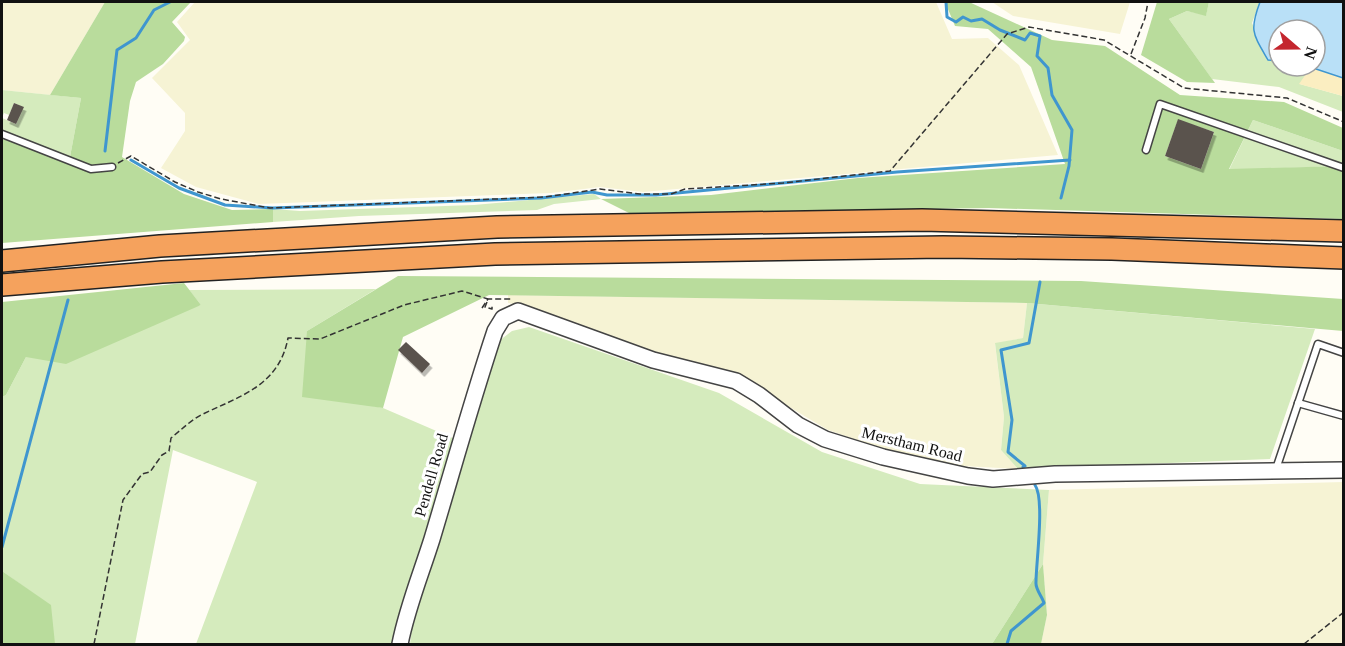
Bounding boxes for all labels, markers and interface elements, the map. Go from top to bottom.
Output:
north arrow [1267,18,1327,78]
text: N [1301,45,1321,62]
street label: Merstham Road [860,423,964,465]
street label: Pendell Road [411,431,451,519]

